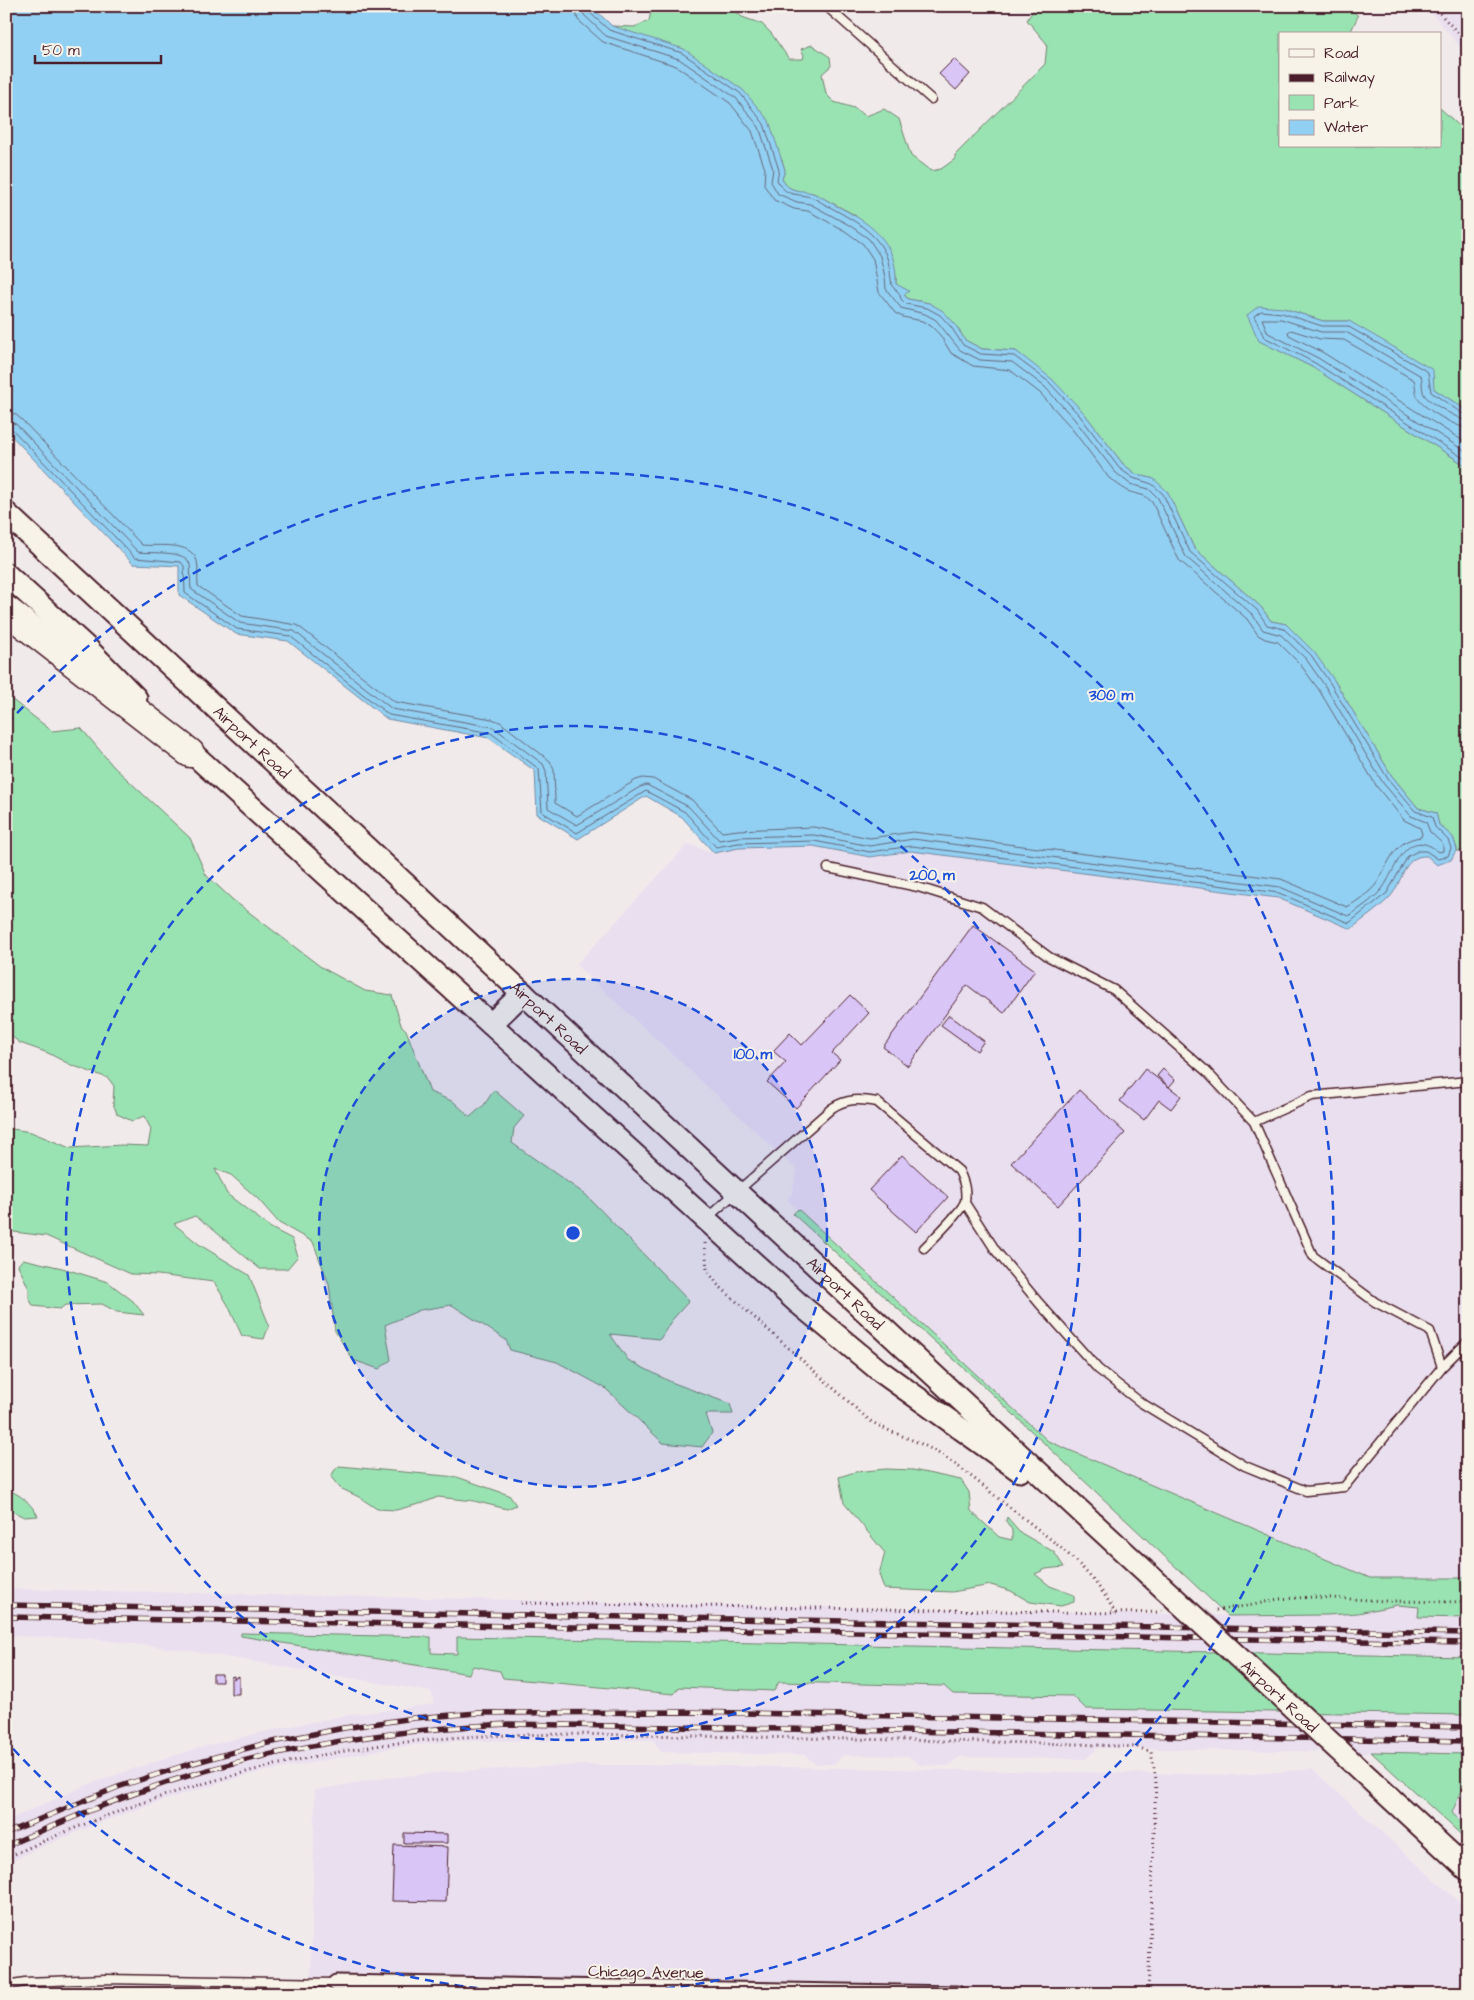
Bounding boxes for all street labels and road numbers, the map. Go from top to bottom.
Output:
street label: Airport Road [208,701,295,784]
street label: Airport Road [505,977,592,1059]
street label: Airport Road [802,1252,888,1335]
street label: Airport Road [1236,1655,1323,1738]
street label: Chicago Avenue [588,1960,704,1985]

